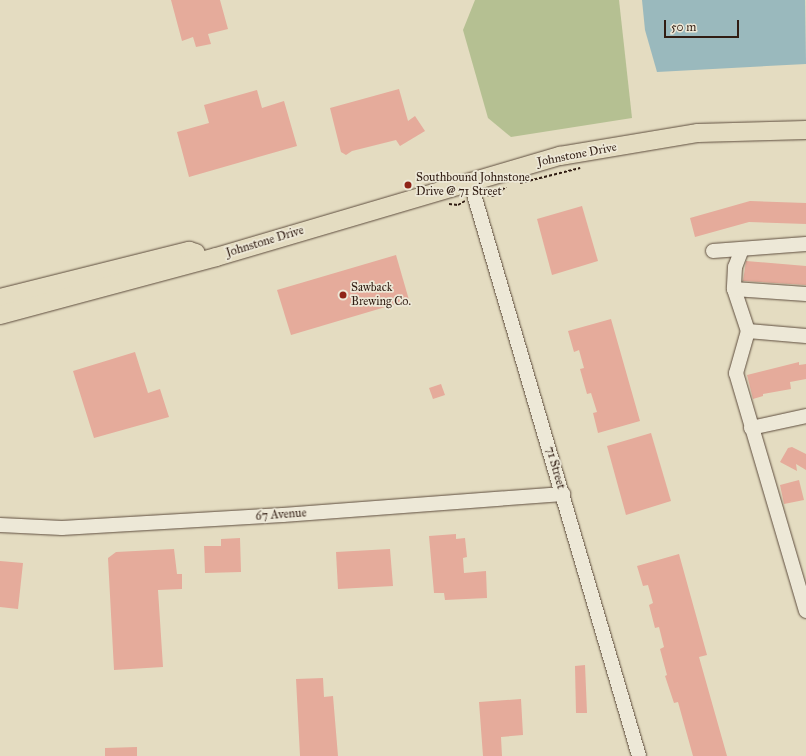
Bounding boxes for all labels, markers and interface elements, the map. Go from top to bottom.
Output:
scale bar [666,12,741,38]
text: 50 m [671,20,696,34]
street label: Johnstone Drive [536,140,618,170]
place label: Southbound Johnstone Drive @ 71 Street [416,171,530,199]
marker: Southbound Johnstone Drive @ 71 Street [403,180,413,190]
street label: Johnstone Drive [224,223,306,261]
place label: Sawback Brewing Co. [351,281,411,309]
marker: Sawback Brewing Co. [338,290,348,300]
street label: 71 Street [542,445,568,491]
street label: 67 Avenue [255,506,307,524]

